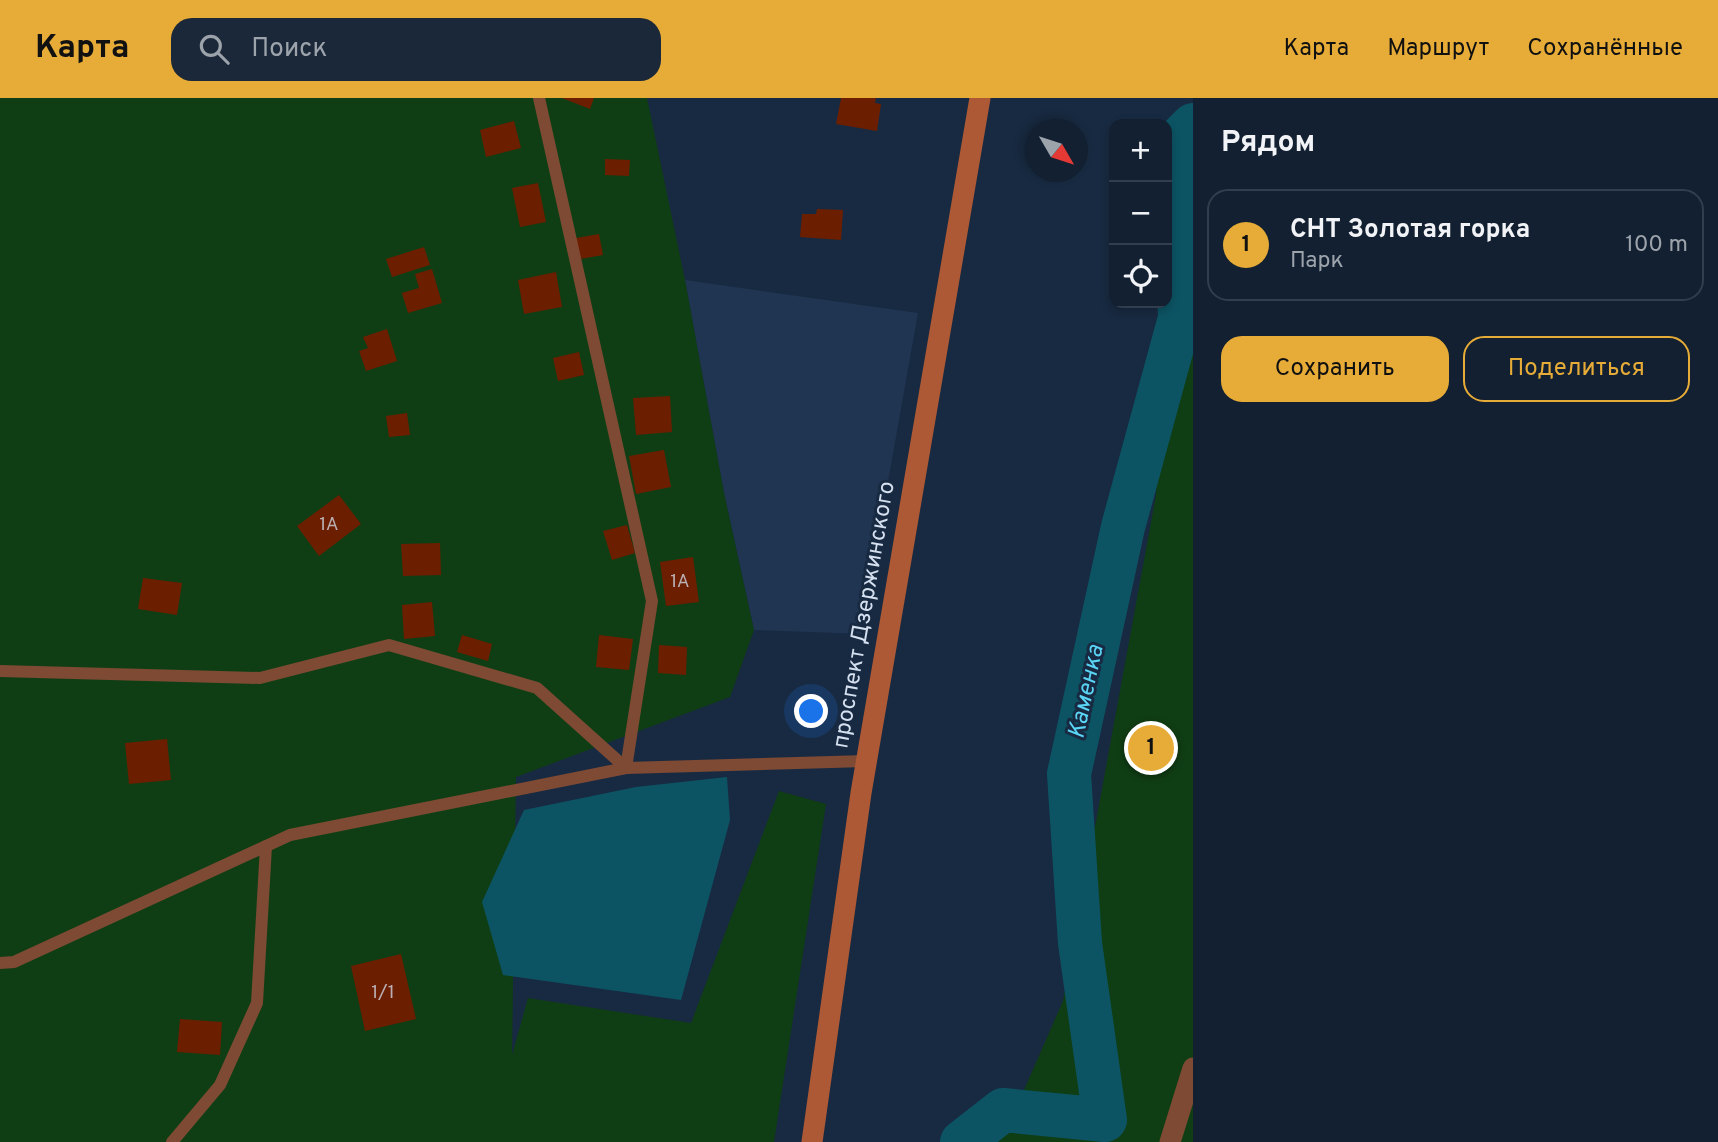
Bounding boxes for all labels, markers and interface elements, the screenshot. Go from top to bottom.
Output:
search box [171,18,661,81]
text: Карта [35,28,129,70]
icon: search [195,30,233,68]
text: Поиск [251,33,327,66]
text: Карта [1283,34,1349,64]
text: Маршрут [1387,34,1489,64]
text: Сохранённые [1527,34,1683,64]
north arrow [1025,119,1088,182]
map controls [1109,119,1172,308]
button: + [1109,119,1172,182]
text: Рядом [1221,125,1315,162]
button: − [1109,182,1172,245]
text: СНТ Золотая горка [1290,214,1530,247]
text: 1 [1241,231,1251,260]
text: 100 m [1625,231,1688,260]
button: locate [1109,245,1172,308]
text: Парк [1290,247,1344,276]
button: Сохранить [1221,336,1449,402]
button: Поделиться [1463,336,1690,402]
street label: проспект Дзержинского [827,479,903,751]
house number: 1А [319,513,339,537]
house number: 1А [670,570,690,594]
water label: Каменка [1062,642,1112,742]
your location [794,694,828,728]
pin: 1 [1128,722,1174,774]
house number: 1/1 [371,981,395,1005]

